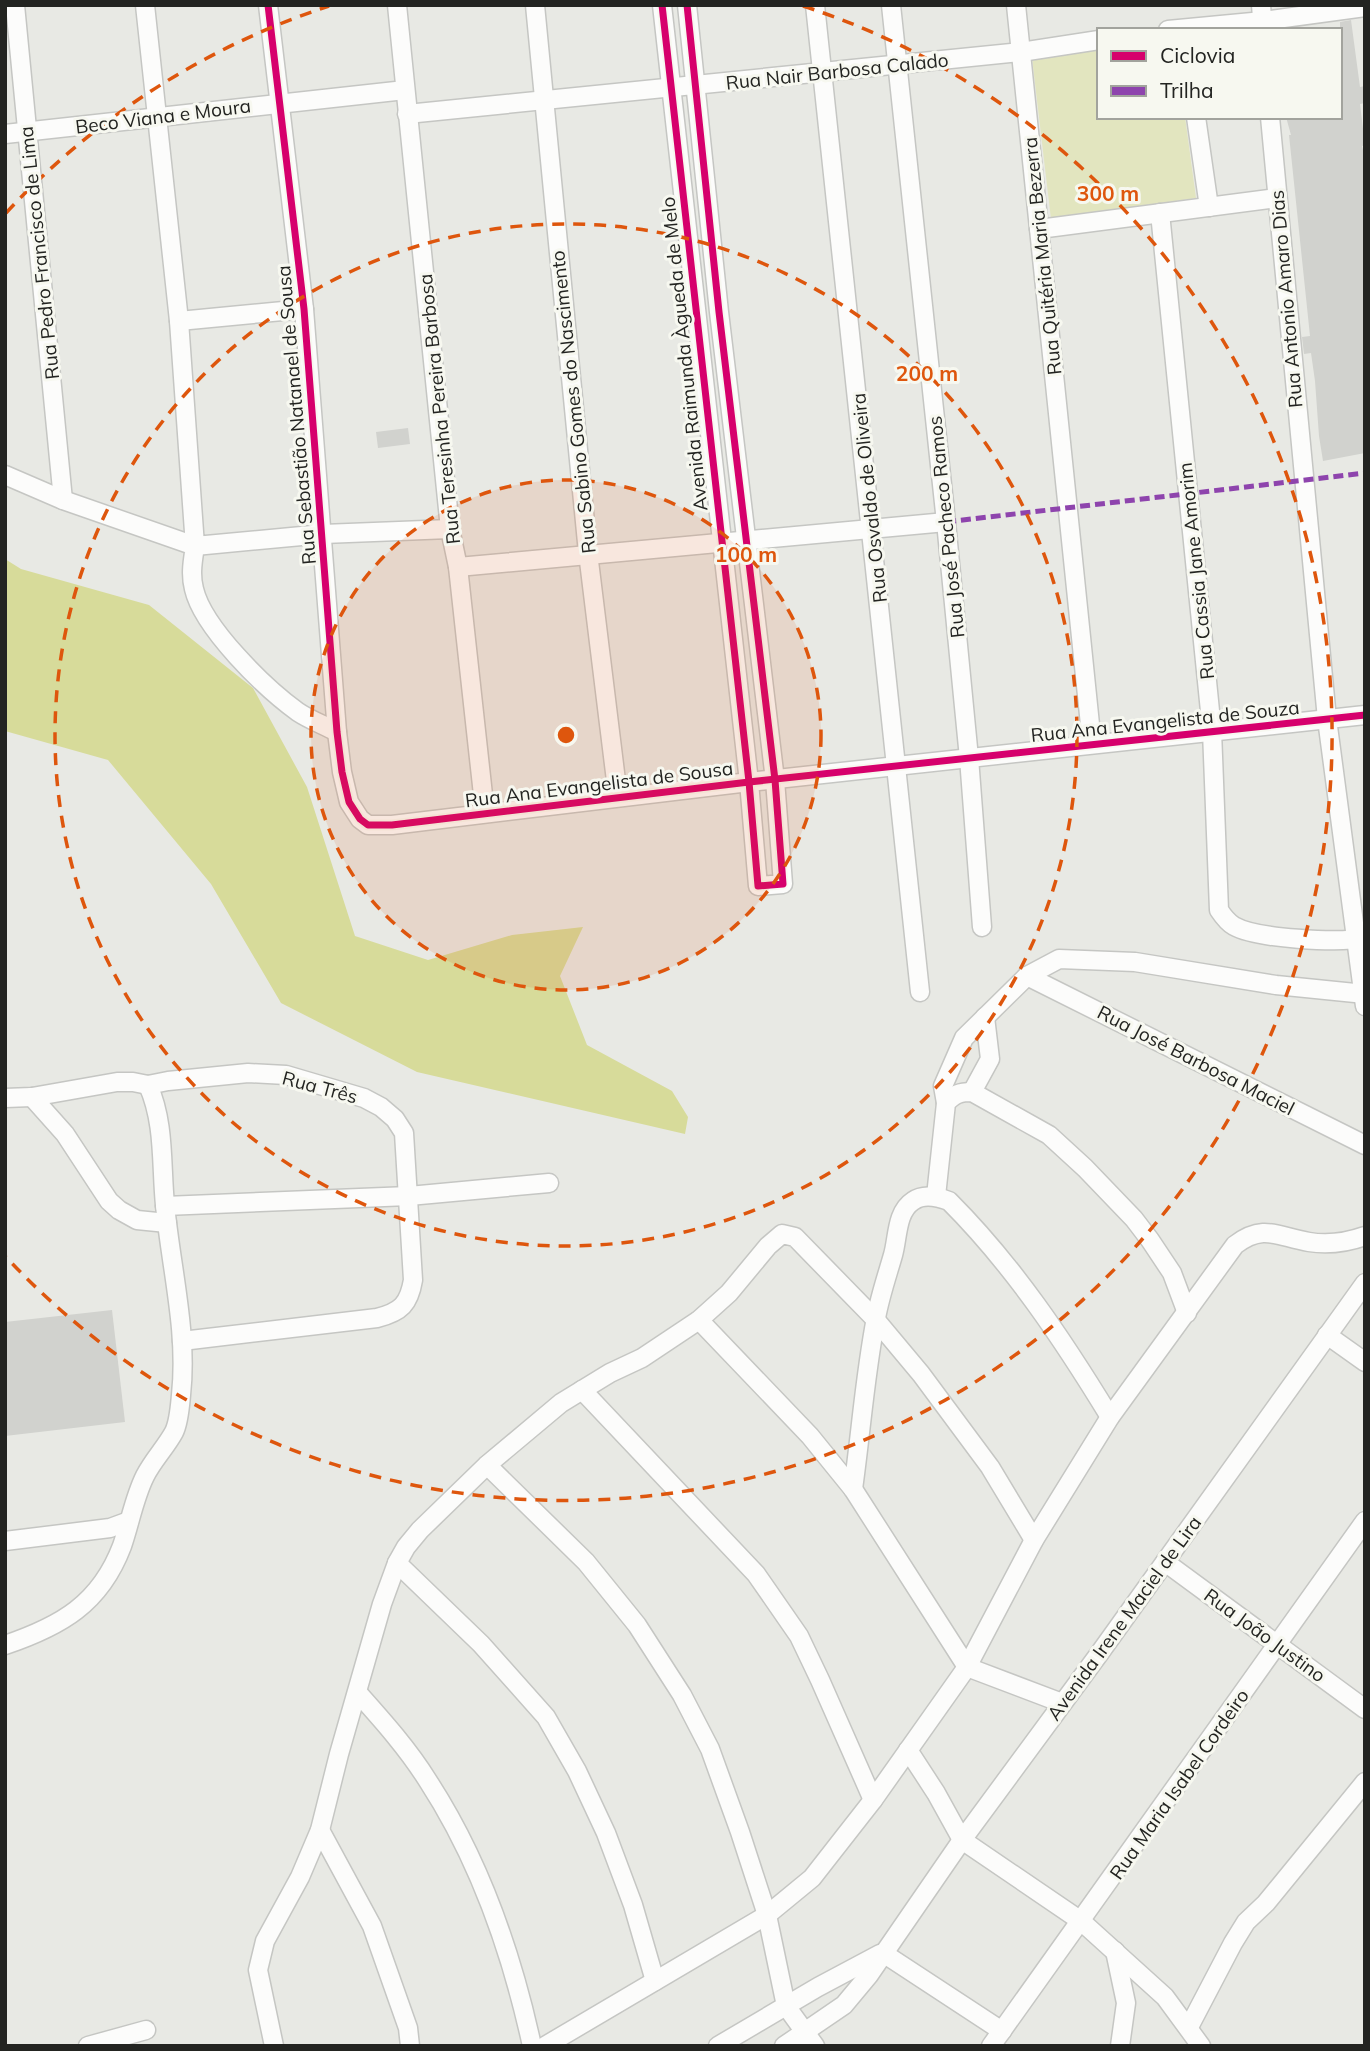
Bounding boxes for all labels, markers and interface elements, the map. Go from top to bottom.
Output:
legend [1097,28,1342,119]
text: Ciclovia [1160,42,1235,68]
street label: Rua Nair Barbosa Calado [724,47,950,95]
text: Trilha [1160,77,1214,103]
street label: Beco Viana e Moura [74,93,252,139]
street label: Rua Pedro Francisco de Lima [14,125,64,381]
street label: Rua Quitéria Maria Bezerra [1018,136,1066,376]
text: 300 m [1077,180,1139,206]
street label: Rua Antonio Amaro Dias [1265,189,1307,409]
street label: Avenida Raimunda Àgueda de Melo [656,196,712,512]
street label: Rua Sabino Gomes do Nascimento [545,249,601,555]
street label: Rua Sebastião Natanael de Sousa [271,264,321,566]
street label: Rua Teresinha Pereira Barbosa [413,273,465,545]
text: 200 m [896,360,958,386]
street label: Rua Osvaldo de Oliveira [846,392,892,604]
street label: Rua José Pacheco Ramos [922,415,970,639]
street label: Rua Cassia Jane Amorim [1173,461,1219,681]
text: 100 m [715,541,777,567]
street label: Rua Ana Evangelista de Souza [1029,695,1301,747]
centre of rings [554,723,578,747]
street label: Rua Ana Evangelista de Sousa [464,756,734,812]
street label: Rua José Barbosa Maciel [1093,1000,1299,1120]
street label: Rua Três [280,1065,360,1109]
street label: Avenida Irene Maciel de Lira [1042,1511,1206,1725]
street label: Rua João Justino [1200,1583,1330,1687]
street label: Rua Maria Isabel Cordeiro [1104,1684,1254,1884]

